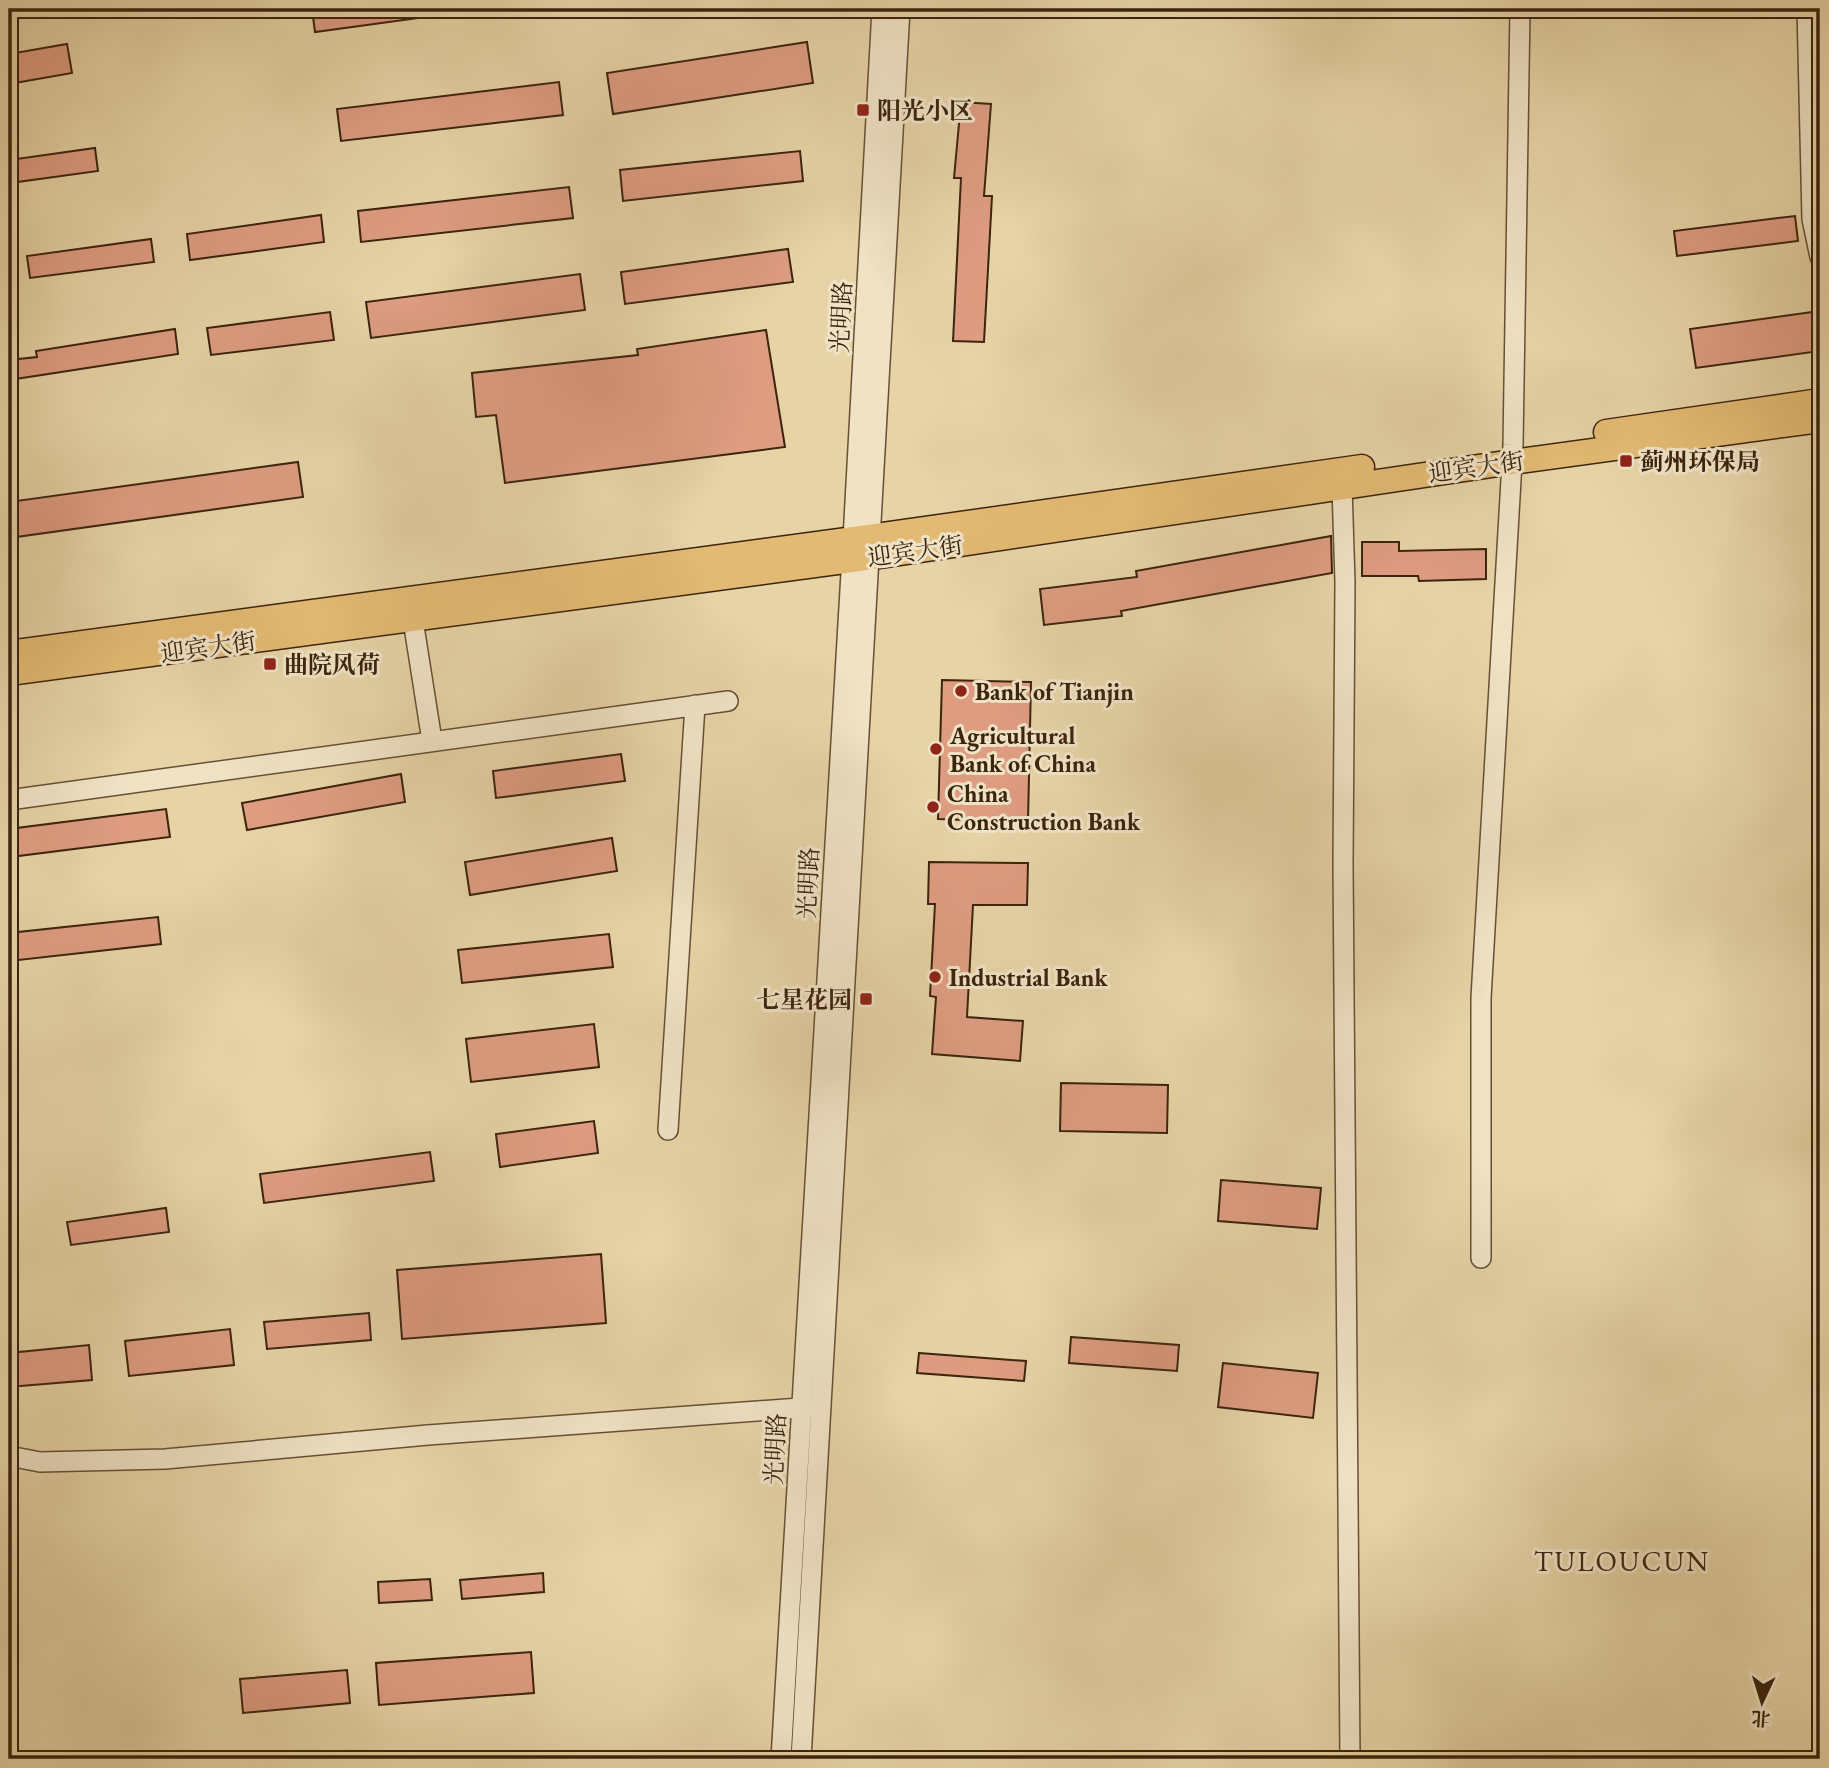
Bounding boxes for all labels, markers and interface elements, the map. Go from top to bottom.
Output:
place label: 阳光小区 [877,95,973,126]
marker: 阳光小区 [855,102,871,118]
street label: 光明路 [824,280,858,354]
street label: 迎宾大街 [1426,445,1526,489]
place label: 蓟州环保局 [1640,446,1760,477]
marker: 蓟州环保局 [1618,453,1634,469]
street label: 迎宾大街 [865,529,965,573]
street label: 迎宾大街 [158,625,258,669]
place label: 曲院风荷 [284,649,380,680]
marker: 曲院风荷 [262,656,278,672]
place label: Bank of Tianjin [975,676,1134,708]
marker: Bank of Tianjin [953,683,969,699]
place label: Agricultural Bank of China [949,720,1096,779]
marker: Agricultural Bank of China [928,741,944,757]
place label: China Construction Bank [947,778,1141,837]
marker: China Construction Bank [925,799,941,815]
street label: 光明路 [791,846,825,920]
place label: Industrial Bank [949,962,1108,993]
marker: Industrial Bank [927,969,943,985]
place label: 七星花园 [756,984,852,1015]
marker: 七星花园 [858,991,874,1007]
street label: 光明路 [758,1412,792,1486]
district label: TULOUCUN [1534,1543,1710,1579]
north arrow [1728,1666,1798,1736]
text: 北 [1750,1705,1771,1732]

